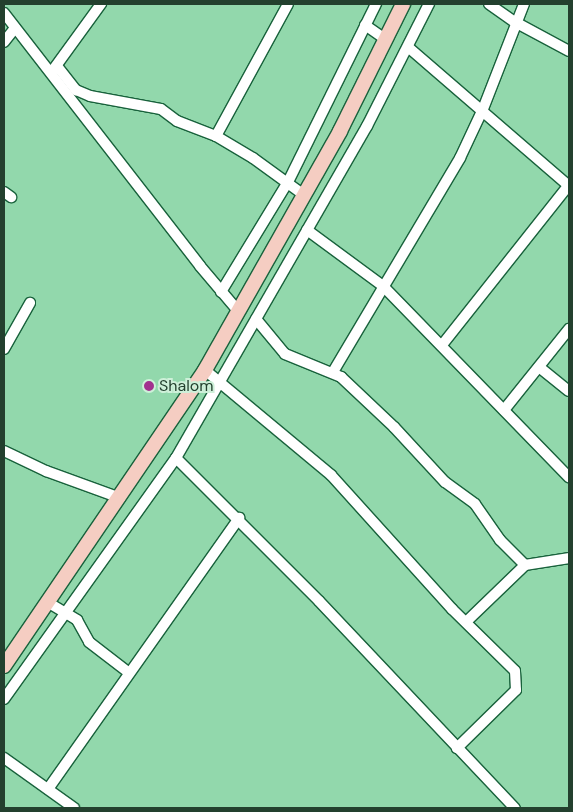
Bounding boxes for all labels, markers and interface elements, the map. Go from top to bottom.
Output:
place label: Shalom [159,376,213,396]
marker: Shalom [143,380,155,392]

